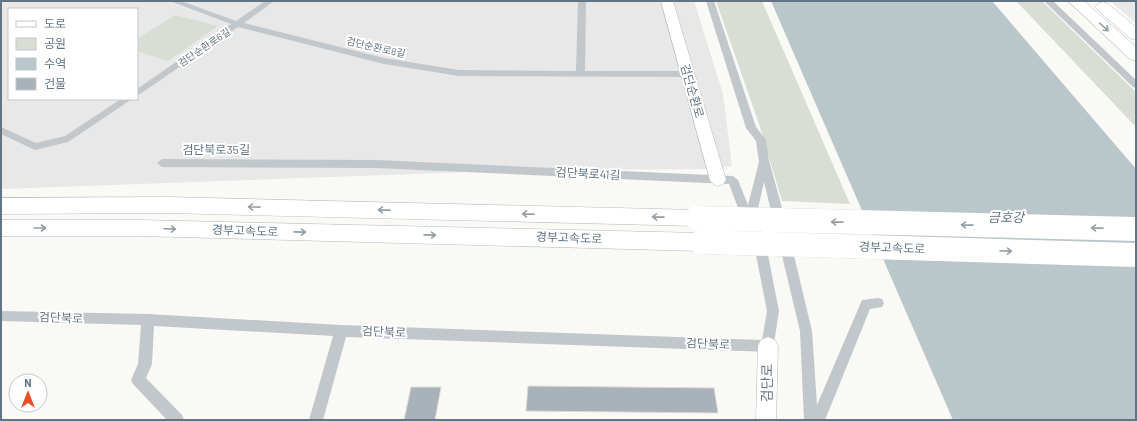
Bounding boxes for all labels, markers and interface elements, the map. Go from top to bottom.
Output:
legend [8,8,138,100]
text: 도로 [44,16,66,30]
one-way arrow [1099,22,1109,32]
street label: 검단순환로6길 [176,25,232,69]
street label: 검단순환로8길 [345,34,407,60]
text: 공원 [44,36,66,50]
text: 수역 [44,56,66,70]
street label: 검단순환로 [679,62,707,119]
text: 건물 [44,76,66,90]
street label: 검단북로35길 [182,142,250,156]
street label: 검단북로41길 [555,164,621,182]
one-way arrow [248,203,261,210]
one-way arrow [378,206,391,214]
water label: 금호강 [988,209,1026,225]
one-way arrow [522,210,535,217]
one-way arrow [652,213,665,221]
one-way arrow [831,218,844,225]
one-way arrow [961,221,974,229]
street label: 경부고속도로 [212,222,278,238]
one-way arrow [33,224,46,232]
one-way arrow [163,225,176,232]
one-way arrow [1091,225,1104,232]
one-way arrow [293,229,306,236]
street label: 경부고속도로 [536,229,602,245]
one-way arrow [423,231,436,239]
street label: 경부고속도로 [859,239,925,255]
one-way arrow [999,247,1012,255]
street label: 검단북로 [39,309,83,325]
street label: 검단북로 [362,323,406,339]
street label: 검단북로 [686,335,730,351]
street label: 검단로 [758,363,775,402]
north arrow [8,373,48,413]
text: N [24,376,32,389]

